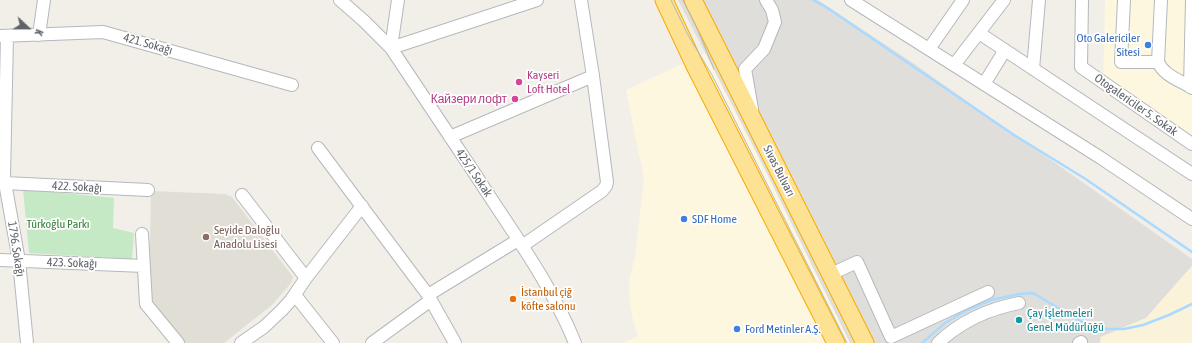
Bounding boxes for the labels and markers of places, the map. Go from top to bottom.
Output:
place label: Oto Galericiler Sitesi [1076,31,1140,59]
marker: Oto Galericiler Sitesi [1143,40,1153,50]
place label: Kayseri Loft Hotel [527,68,570,96]
marker: Kayseri Loft Hotel [514,77,524,87]
place label: Кайзери лофт [431,92,507,106]
marker: Кайзери лофт [510,94,520,104]
place label: SDF Home [692,212,737,226]
marker: SDF Home [679,214,689,224]
place label: Seyide Daloğlu Anadolu Lisesi [214,223,280,251]
marker: Seyide Daloğlu Anadolu Lisesi [201,232,211,242]
place label: İstanbul çiğ köfte salonu [521,285,576,313]
marker: İstanbul çiğ köfte salonu [508,294,518,304]
place label: Çay İşletmeleri Genel Müdürlüğü [1027,306,1104,334]
marker: Çay İşletmeleri Genel Müdürlüğü [1014,315,1024,325]
place label: Ford Metinler A.Ş. [745,322,821,336]
marker: Ford Metinler A.Ş. [732,324,742,334]

